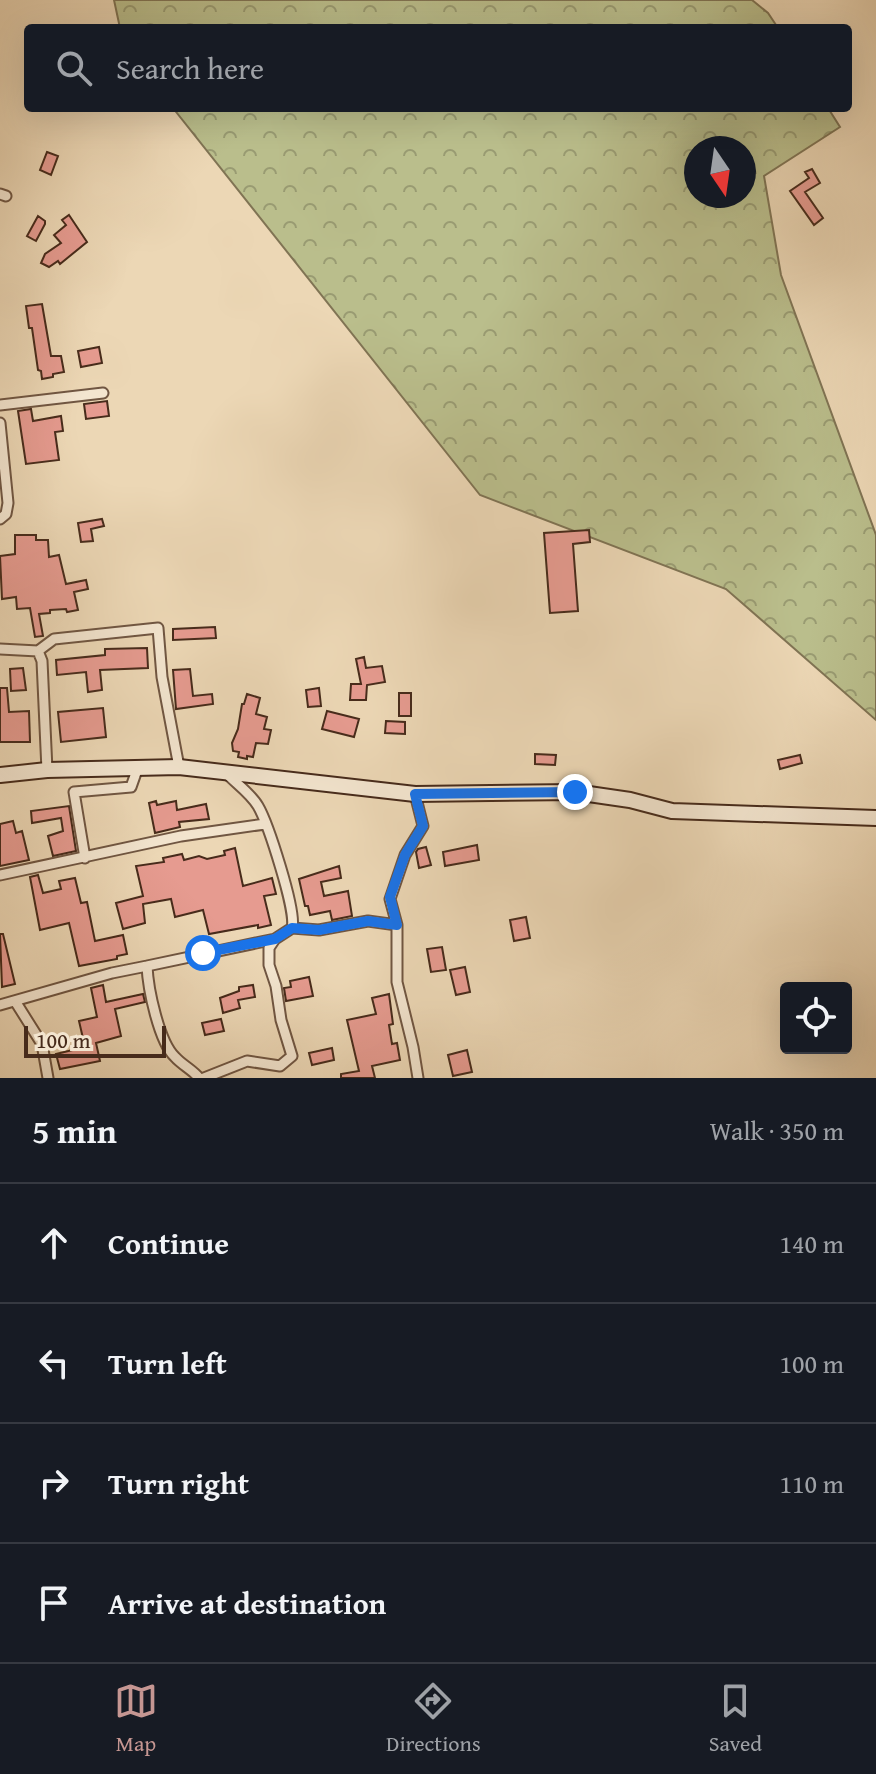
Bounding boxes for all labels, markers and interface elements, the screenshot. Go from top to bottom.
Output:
search box [24,24,852,112]
icon: search [52,46,96,90]
text: Search here [116,46,264,90]
north arrow [684,136,756,208]
route end [557,774,593,810]
route start [185,935,221,971]
map controls [780,982,852,1054]
button: locate [780,982,852,1054]
scale bar [24,1022,166,1058]
text: 100 m [36,1024,91,1056]
text: 5 min [32,1106,117,1155]
text: Walk · 350 m [710,1111,844,1150]
icon: ahead [32,1221,76,1265]
text: Continue [108,1221,229,1265]
text: 140 m [779,1224,844,1263]
icon: left [32,1341,76,1385]
text: Turn left [108,1341,227,1385]
text: 100 m [779,1344,844,1383]
icon: right [32,1461,76,1505]
text: Turn right [108,1461,249,1505]
text: 110 m [779,1464,844,1503]
icon: arrive [32,1581,76,1625]
text: Arrive at destination [108,1581,386,1625]
tab: Map [114,1679,158,1759]
tab: Directions [386,1679,481,1759]
tab: Saved [709,1679,762,1759]

